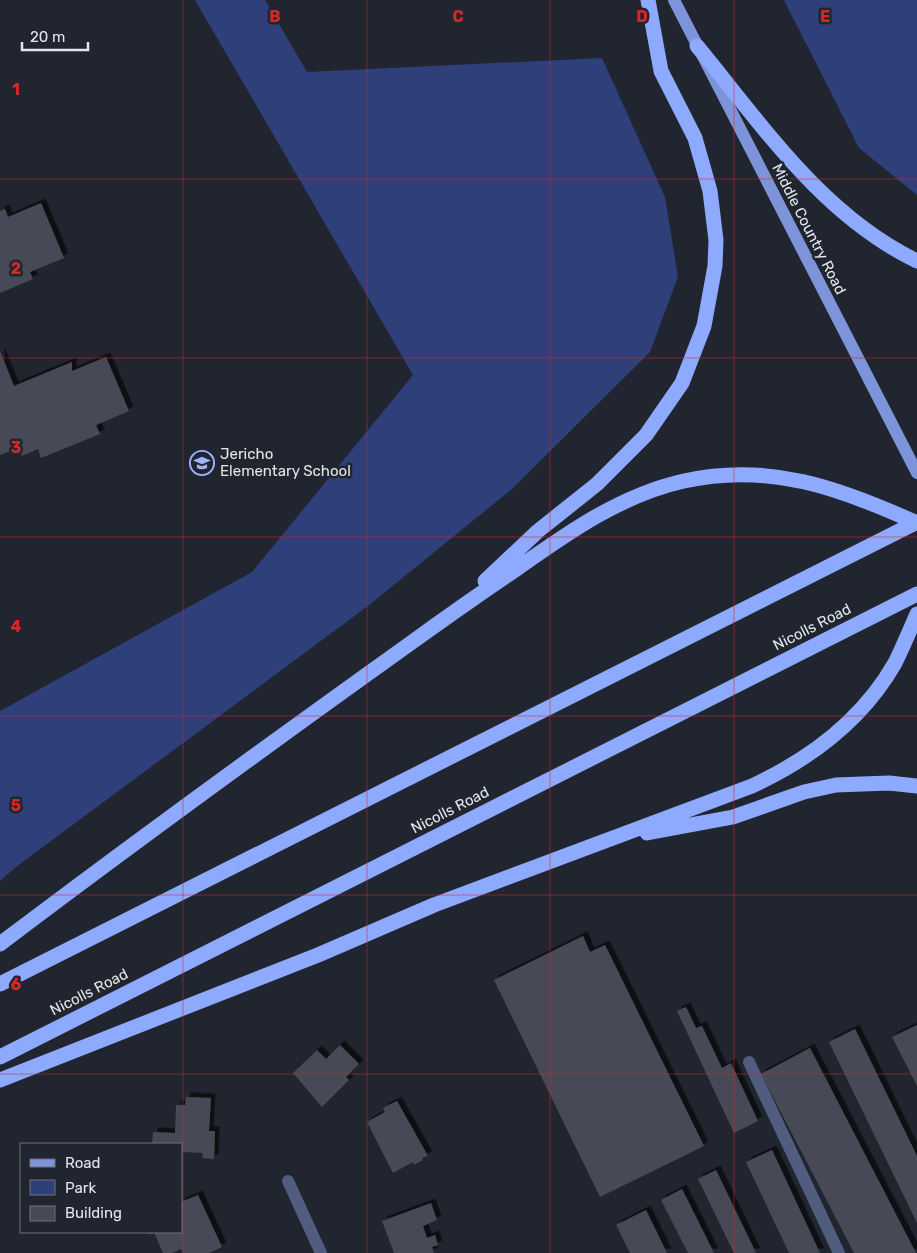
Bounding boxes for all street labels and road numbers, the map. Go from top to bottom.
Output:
street label: Middle Country Road [768,161,850,297]
street label: Nicolls Road [770,600,854,654]
street label: Nicolls Road [408,783,492,837]
street label: Nicolls Road [47,965,131,1019]

